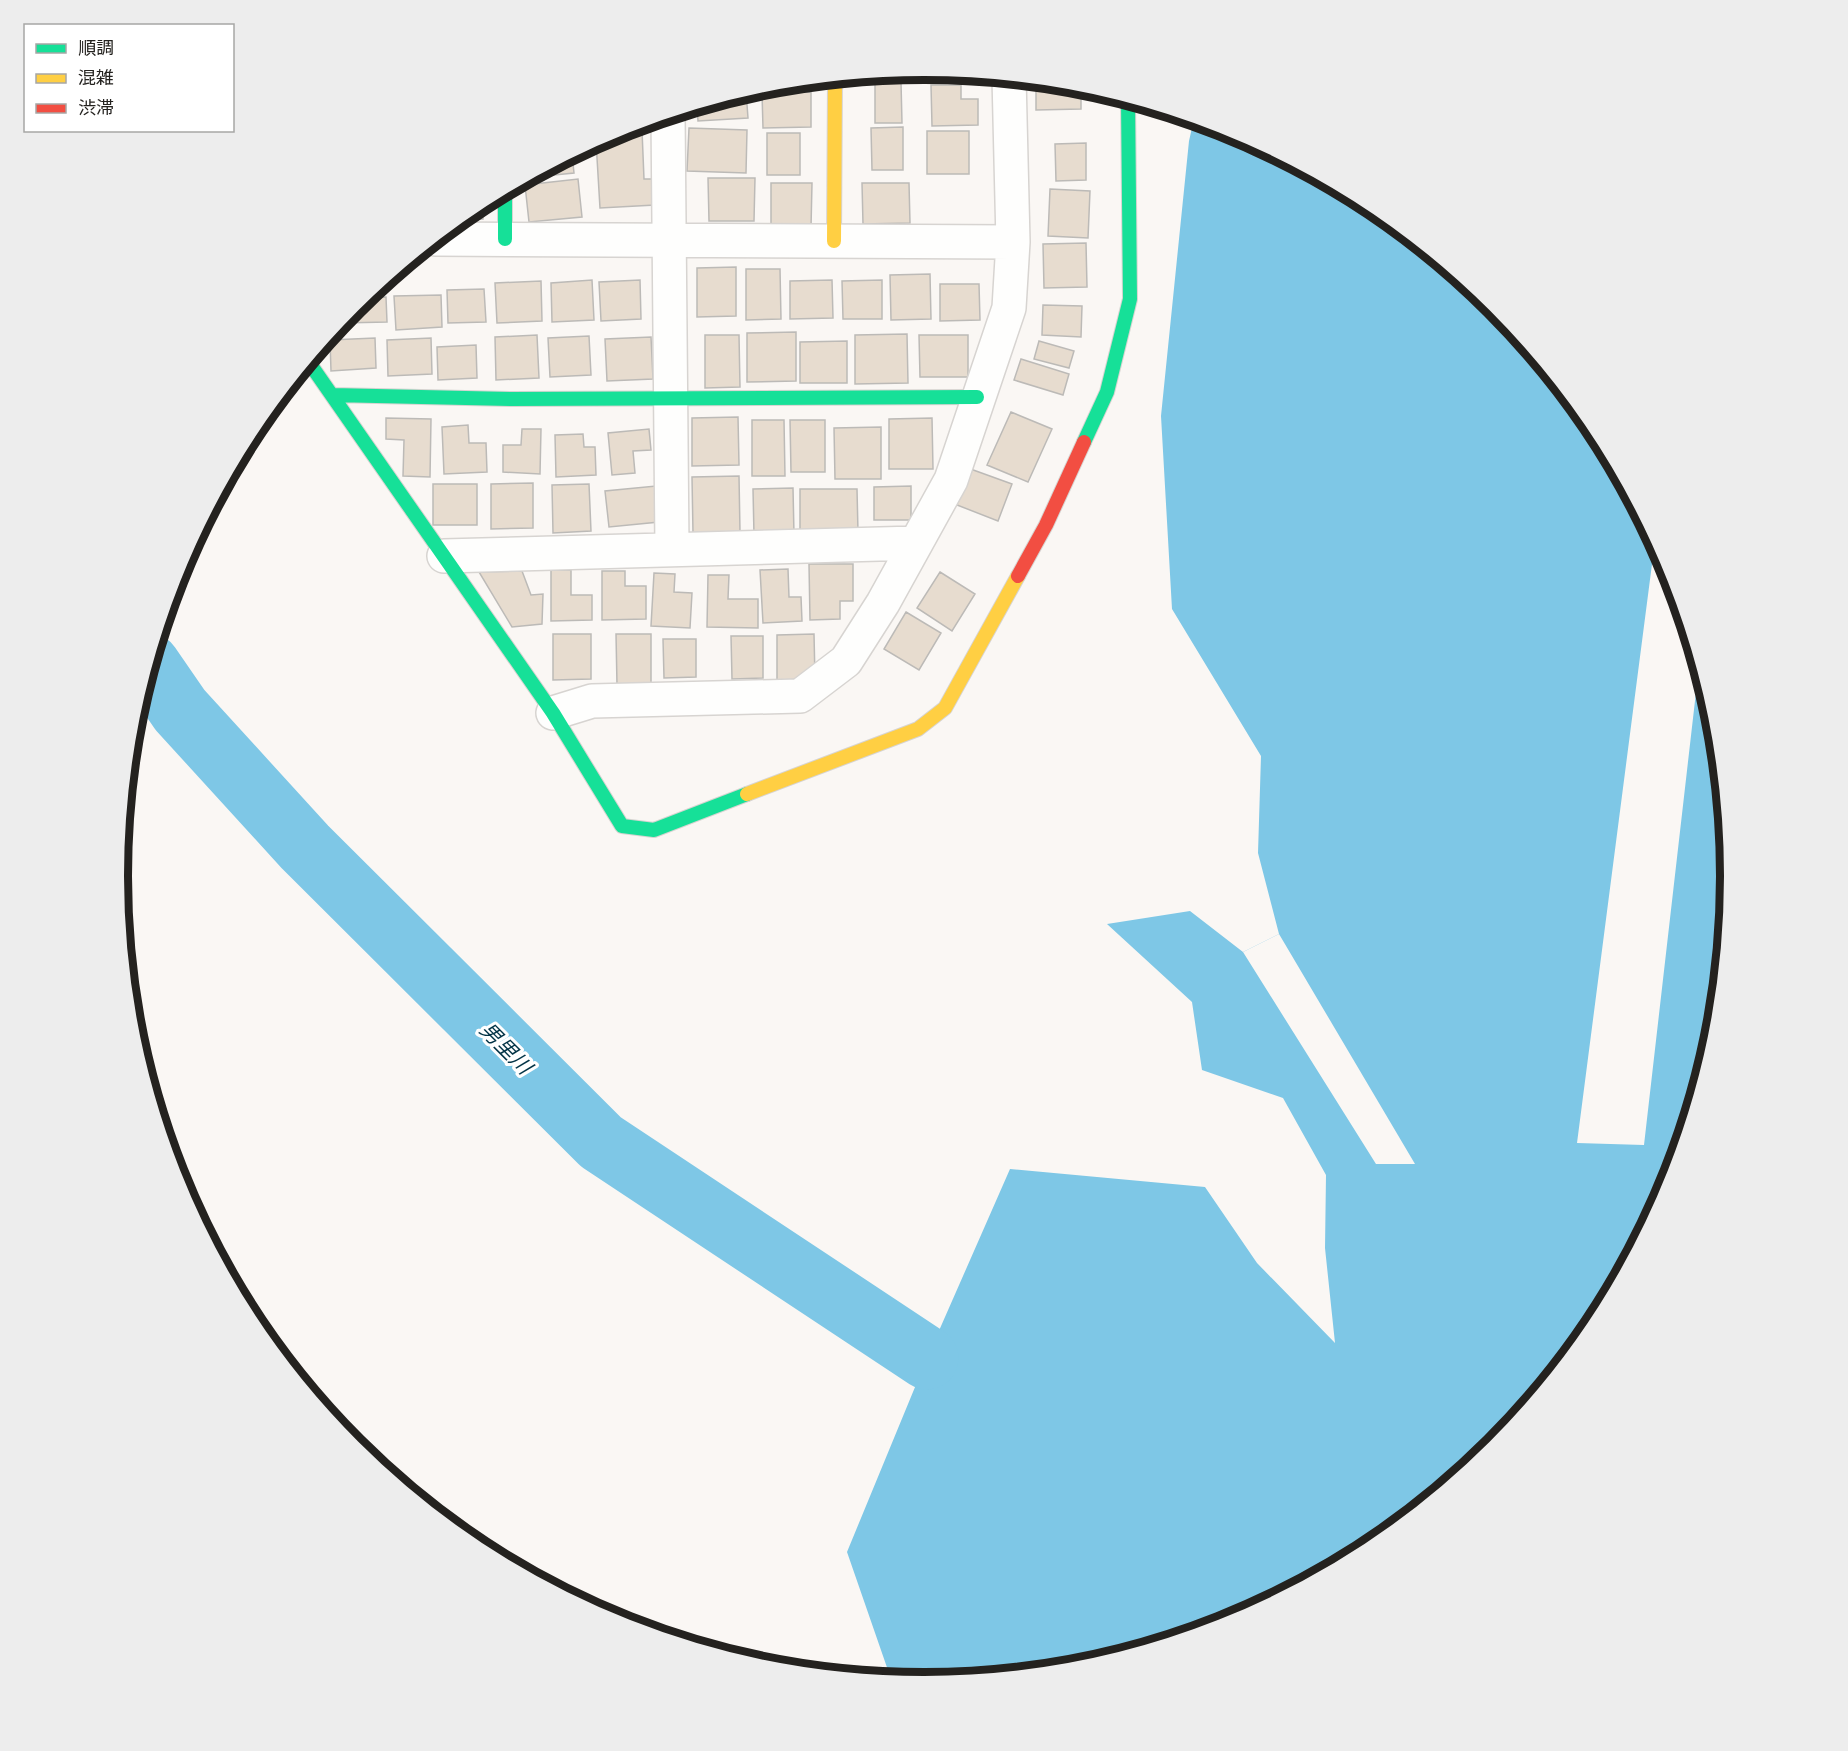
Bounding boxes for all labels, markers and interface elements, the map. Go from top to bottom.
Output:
legend [24,24,234,132]
text: 順調 [78,38,114,58]
text: 混雑 [78,68,114,88]
text: 渋滞 [78,98,114,118]
water label: 男里川 [476,1018,538,1080]

